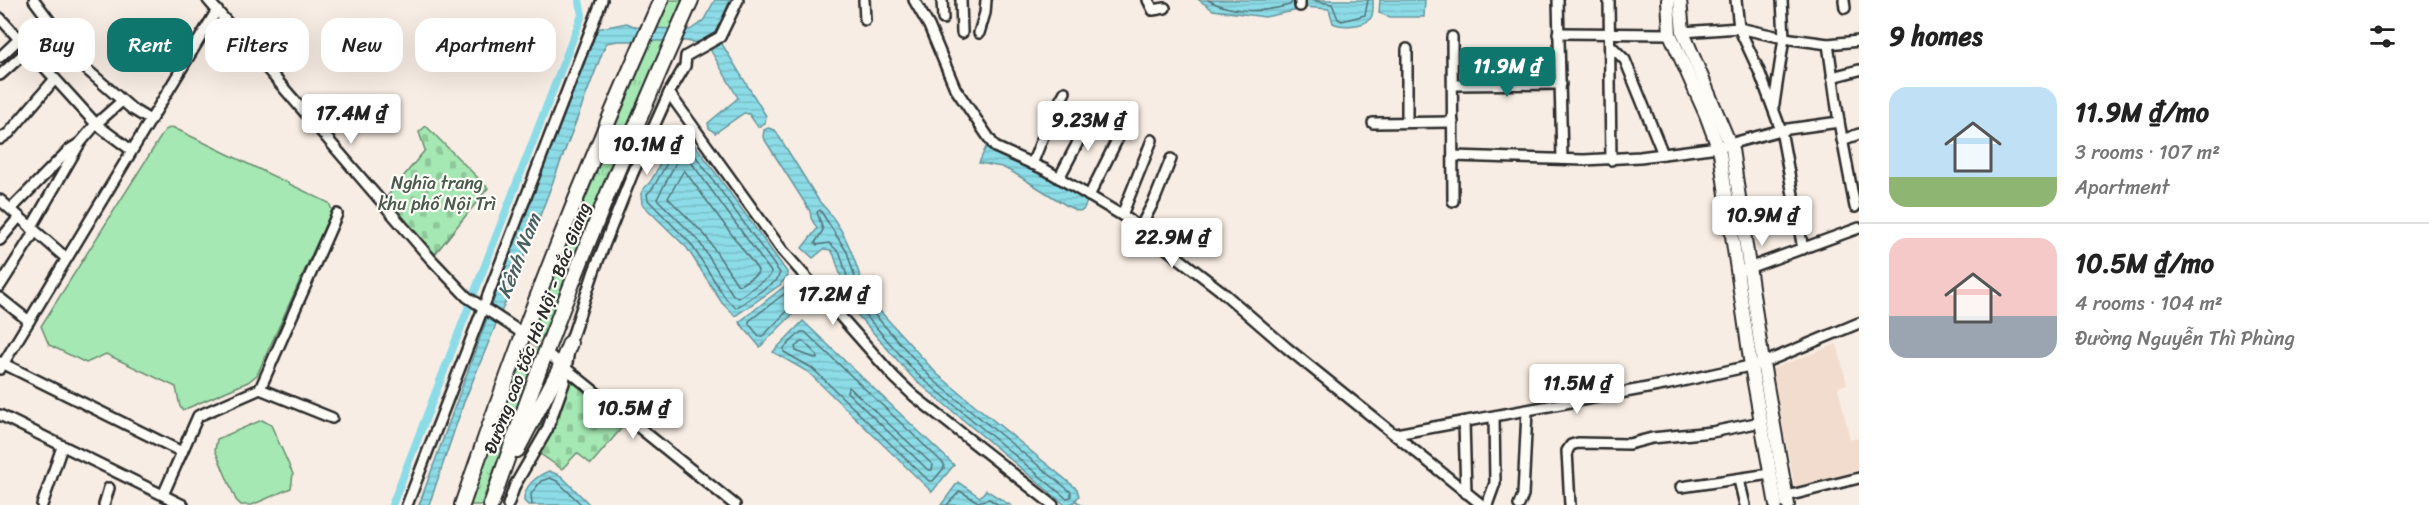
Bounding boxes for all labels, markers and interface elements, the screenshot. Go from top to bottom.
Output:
text: 9 homes [1889,13,1983,59]
chip: Buy [18,18,95,72]
chip: Rent [107,18,193,72]
chip: Filters [205,18,309,72]
chip: New [321,18,403,72]
chip: Apartment [415,18,556,72]
icon: filters [2366,20,2399,53]
pin: 11.9M ₫ [1452,47,1562,98]
text: 11.9M ₫ [1473,49,1541,84]
text: 11.9M ₫/mo [2075,89,2209,135]
pin: 17.4M ₫ [296,94,406,145]
text: 17.4M ₫ [316,96,386,131]
pin: 9.23M ₫ [1033,101,1143,152]
text: 9.23M ₫ [1052,103,1124,138]
icon: home [1937,111,2009,183]
pin: 10.1M ₫ [592,125,702,176]
text: 10.1M ₫ [613,127,681,162]
text: 3 rooms · 107 m² [2075,135,2220,170]
park label: Nghĩa trang khu phố Nội Trì [378,167,496,220]
text: Apartment [2075,170,2169,205]
pin: 10.9M ₫ [1707,196,1817,247]
street label: Đường cao tốc Hà Nội - Bắc Giang [474,197,600,459]
text: 10.9M ₫ [1726,198,1798,233]
water label: Kênh Nam [487,207,552,304]
pin: 22.9M ₫ [1117,218,1227,269]
text: 22.9M ₫ [1135,220,1209,255]
text: 10.5M ₫/mo [2075,240,2214,286]
icon: home [1937,262,2009,334]
pin: 17.2M ₫ [778,275,888,326]
text: 17.2M ₫ [798,277,868,312]
text: 4 rooms · 104 m² [2075,286,2223,321]
text: Đường Nguyễn Thì Phùng [2075,321,2295,356]
pin: 11.5M ₫ [1522,364,1632,415]
text: 11.5M ₫ [1543,366,1611,401]
pin: 10.5M ₫ [578,389,688,440]
text: 10.5M ₫ [597,391,669,426]

